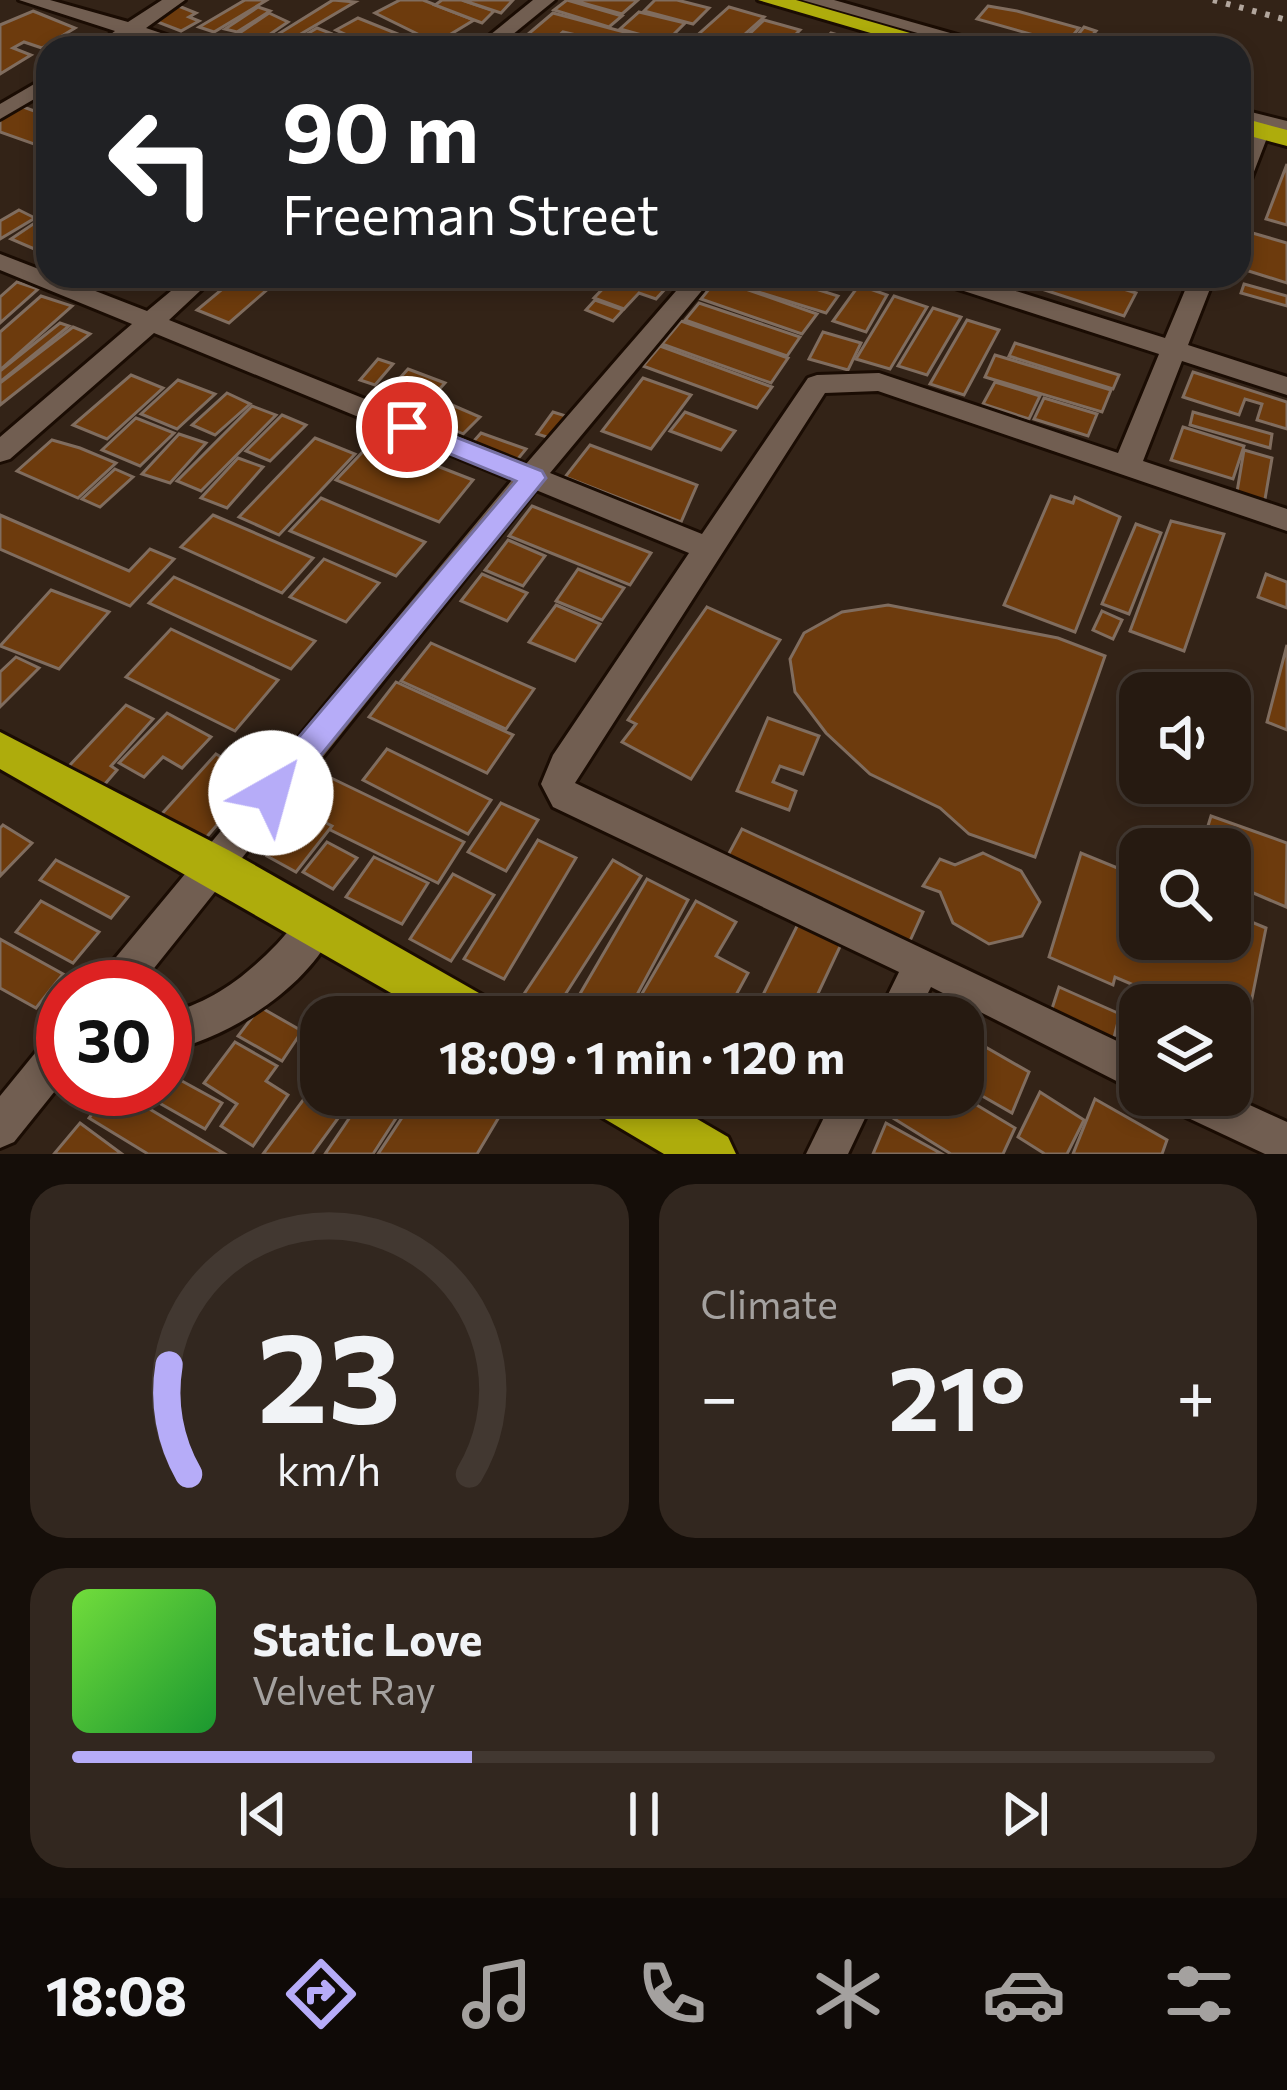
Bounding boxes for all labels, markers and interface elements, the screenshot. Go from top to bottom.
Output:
text: 90 m [282,78,479,180]
icon: left [84,84,240,240]
text: Freeman Street [282,180,659,246]
pin [356,376,458,478]
icon: arrive [374,394,440,460]
map controls [1119,672,1251,1116]
button: sound [1119,672,1251,804]
position arrow [208,730,334,856]
button: search [1119,828,1251,960]
speed limit sign: 30 [36,960,192,1116]
button: layers [1119,984,1251,1116]
text: 18:09 · 1 min · 120 m [439,1028,845,1083]
text: Climate [701,1279,838,1327]
text: 23 [257,1296,401,1449]
text: 21° [888,1339,1026,1450]
text: − [701,1354,738,1435]
text: + [1176,1354,1215,1435]
text: km/h [277,1442,381,1495]
text: Static Love [252,1610,482,1665]
text: Velvet Ray [252,1665,436,1713]
icon: previous [230,1781,296,1847]
icon: pause [611,1781,677,1847]
icon: next [992,1781,1058,1847]
icon: directions [279,1952,363,2036]
icon: music [455,1952,539,2036]
icon: phone [630,1952,714,2036]
icon: climate [806,1952,890,2036]
icon: car [982,1952,1066,2036]
icon: filters [1157,1952,1241,2036]
text: 18:08 [46,1961,187,2027]

